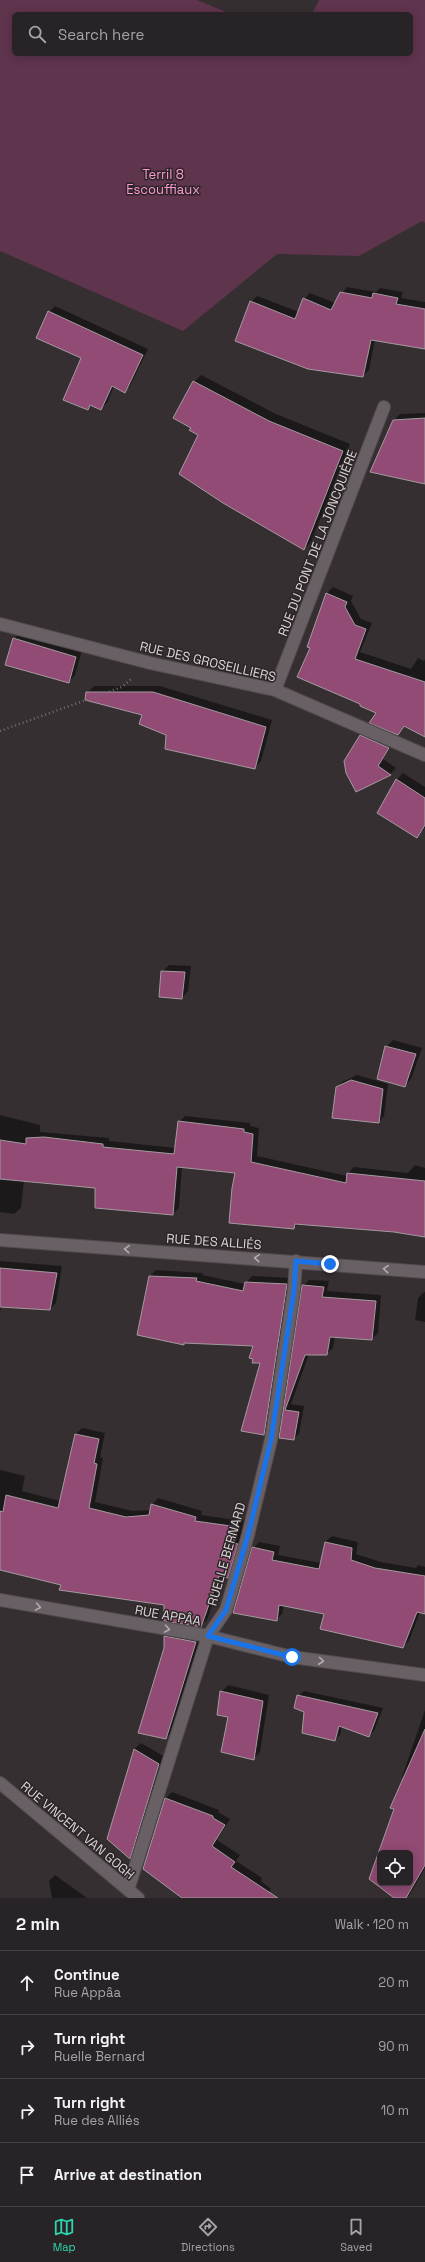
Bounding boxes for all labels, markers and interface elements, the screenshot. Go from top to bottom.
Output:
search box [12,12,413,56]
icon: search [26,23,48,45]
text: Search here [58,25,144,44]
park label: Terril 8 Escouffiaux [126,166,200,198]
street label: RUE DU PONT DE LA JONCQUIÈRE [274,448,361,639]
street label: RUE DES GROSEILLIERS [138,638,278,685]
street label: RUE DES ALLIÉS [166,1230,262,1253]
one-way arrow [124,1244,130,1253]
one-way arrow [254,1254,260,1263]
route end [321,1255,339,1273]
one-way arrow [383,1264,389,1273]
street label: RUELLE BERNARD [204,1500,249,1608]
street label: RUE APPÂA [134,1601,202,1630]
one-way arrow [35,1602,42,1611]
one-way arrow [163,1624,170,1633]
route start [283,1648,301,1666]
one-way arrow [318,1656,324,1665]
street label: RUE VINCENT VAN GOGH [17,1778,138,1883]
map controls [377,1850,413,1886]
button: locate [377,1850,413,1886]
text: 2 min [16,1913,60,1935]
text: Walk · 120 m [335,1916,409,1933]
text: Continue [54,1965,120,1984]
icon: ahead [16,1972,38,1994]
text: 20 m [378,1974,409,1991]
text: Rue Appâa [54,1984,121,2001]
text: Turn right [54,2029,125,2048]
icon: right [16,2036,38,2058]
text: 90 m [378,2038,409,2055]
text: Ruelle Bernard [54,2048,145,2065]
text: Turn right [54,2093,125,2112]
icon: right [16,2100,38,2122]
text: 10 m [381,2102,409,2119]
text: Rue des Alliés [54,2112,140,2129]
icon: arrive [16,2164,38,2186]
text: Arrive at destination [54,2165,202,2184]
tab: Map [53,2216,76,2254]
tab: Directions [181,2216,235,2254]
tab: Saved [340,2216,372,2254]

